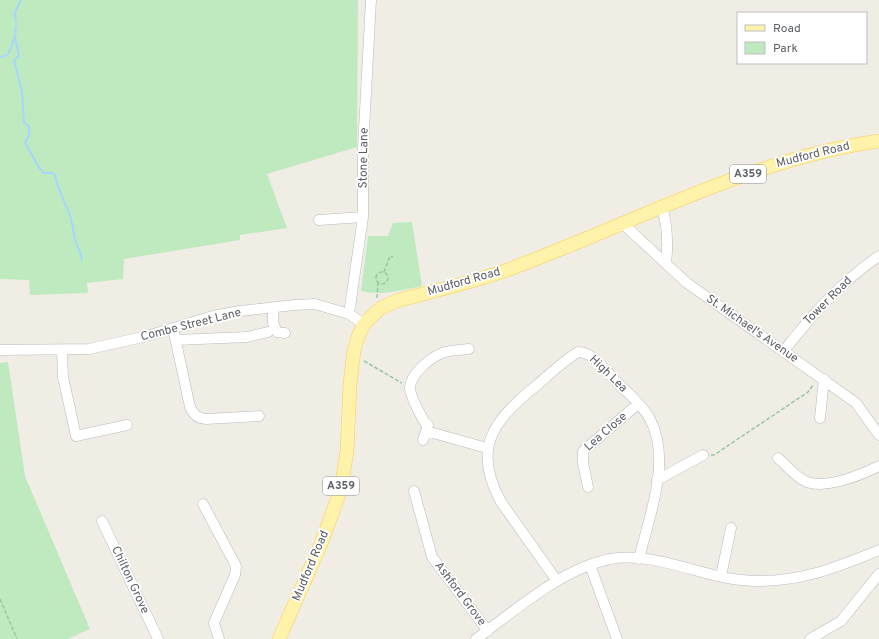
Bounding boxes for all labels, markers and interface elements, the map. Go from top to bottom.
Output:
legend [737,12,867,64]
text: Road [773,21,801,37]
text: Park [773,41,798,57]
street label: Stone Lane [355,127,373,189]
street label: Mudford Road [775,138,851,172]
road number: A359 [730,165,766,183]
street label: Mudford Road [426,264,502,300]
street label: Tower Road [800,273,856,329]
street label: St. Michael's Avenue [703,291,801,367]
street label: Combe Street Lane [139,305,243,345]
street label: High Lea [585,352,631,396]
street label: Lea Close [581,409,631,455]
road number: A359 [323,477,359,495]
street label: Mudford Road [289,528,333,604]
street label: Chilton Grove [107,543,153,617]
street label: Ashford Grove [431,559,489,629]

